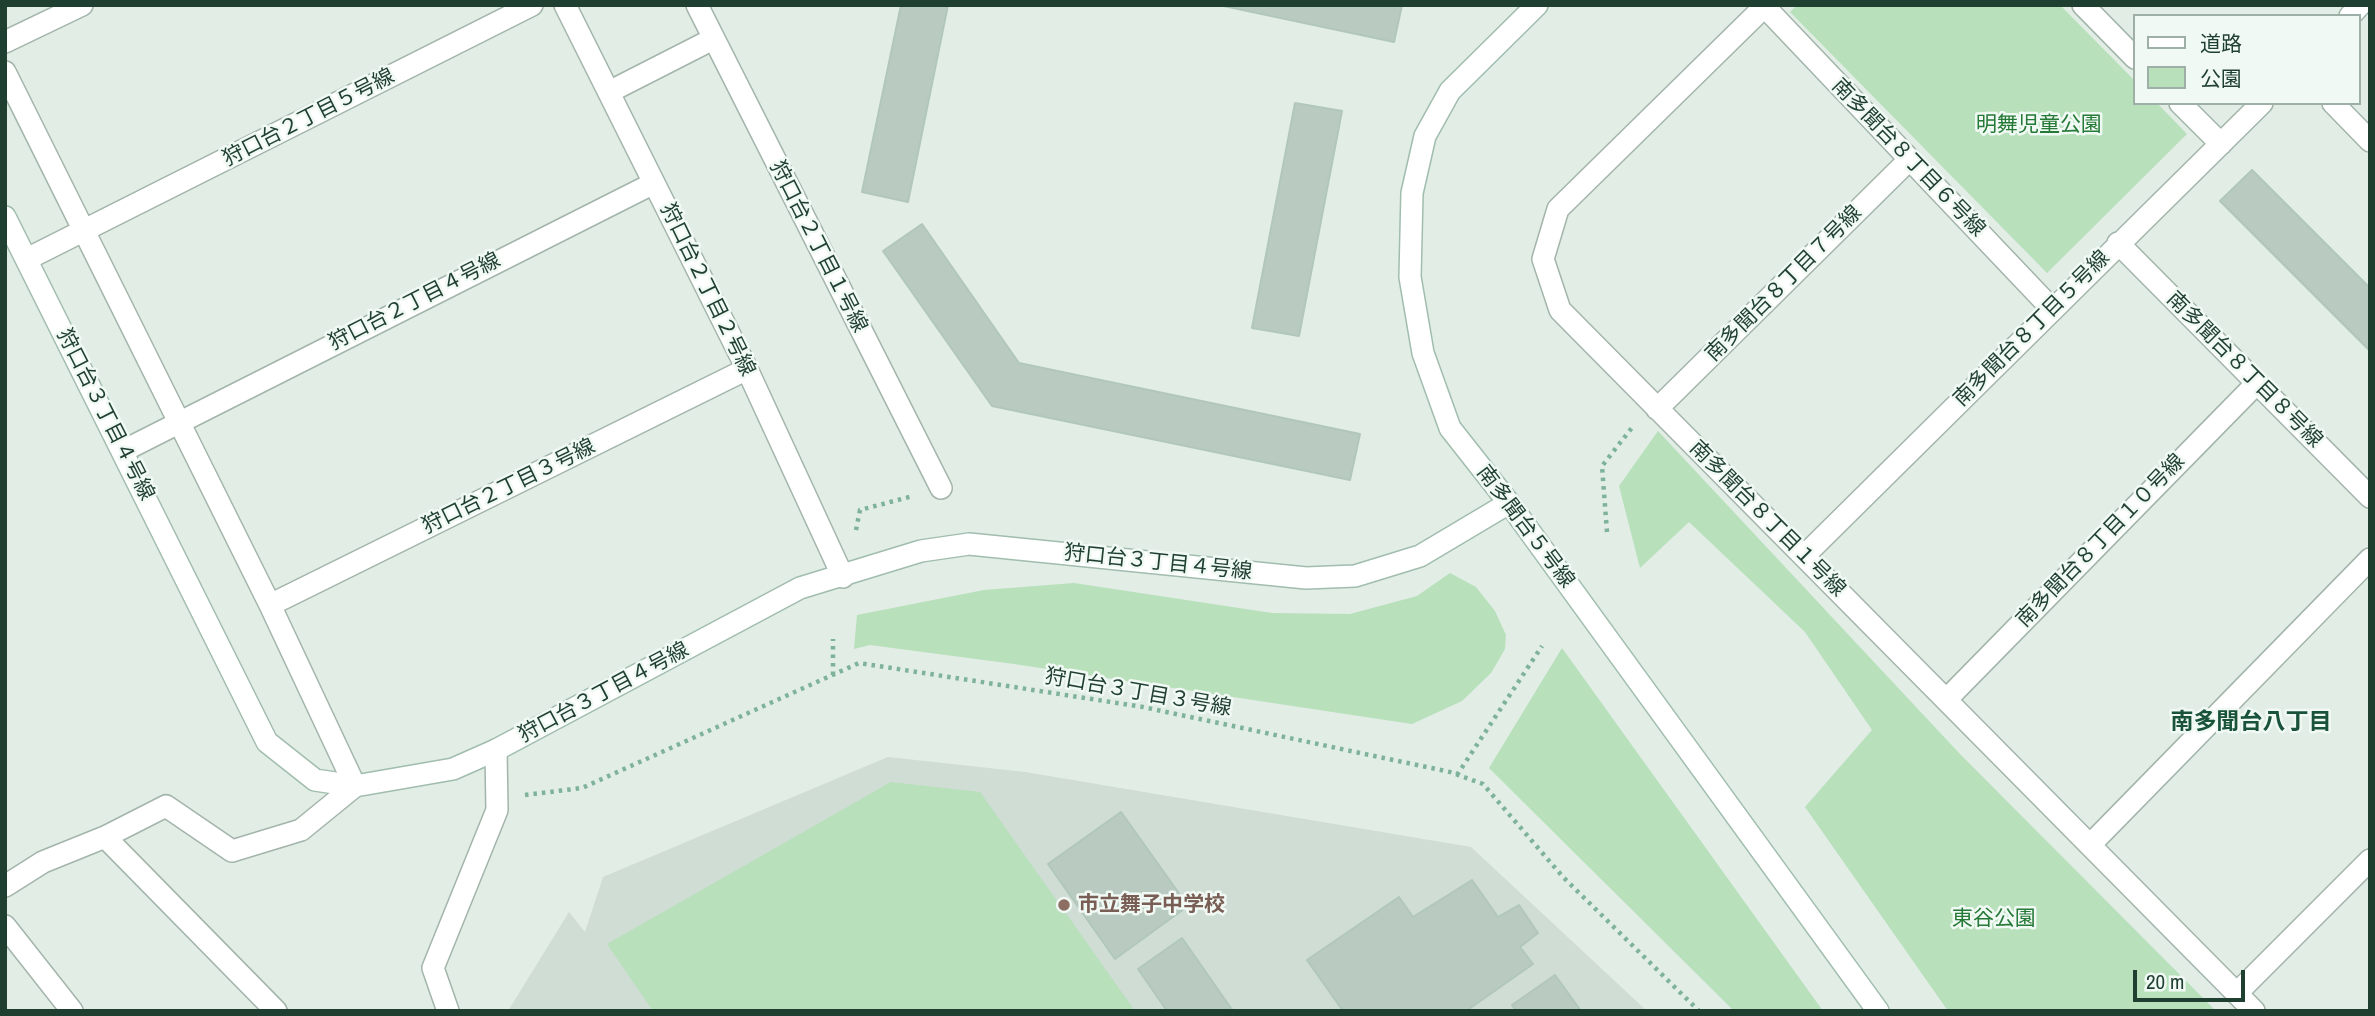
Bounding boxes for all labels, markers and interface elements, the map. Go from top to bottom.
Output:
legend [2134,14,2361,105]
text: 道路 [2200,29,2242,58]
street label: 狩口台２丁目５号線 [219,64,399,172]
text: 公園 [2200,64,2242,93]
street label: 南多聞台８丁目６号線 [1826,74,1990,242]
park label: 明舞児童公園 [1976,112,2102,138]
street label: 狩口台２丁目１号線 [764,157,872,337]
street label: 狩口台２丁目２号線 [654,200,760,380]
street label: 南多聞台８丁目７号線 [1701,201,1867,367]
street label: 南多聞台８丁目５号線 [1949,246,2115,412]
street label: 狩口台２丁目４号線 [325,248,505,356]
street label: 南多聞台８丁目８号線 [2161,287,2327,453]
street label: 狩口台３丁目４号線 [51,325,159,505]
street label: 狩口台２丁目３号線 [419,434,599,540]
street label: 南多聞台８丁目１号線 [1684,436,1850,602]
street label: 南多聞台８丁目１０号線 [2012,449,2190,633]
street label: 南多聞台５号線 [1471,461,1579,593]
street label: 狩口台３丁目４号線 [1063,541,1253,585]
street label: 狩口台３丁目４号線 [515,638,693,748]
street label: 狩口台３丁目３号線 [1043,664,1233,722]
district label: 南多聞台八丁目 [2171,709,2331,737]
place label: 市立舞子中学校 [1078,892,1225,918]
marker: 市立舞子中学校 [1056,897,1072,913]
park label: 東谷公園 [1952,906,2036,932]
scale bar [2137,956,2249,1000]
text: 20 m [2146,967,2184,996]

